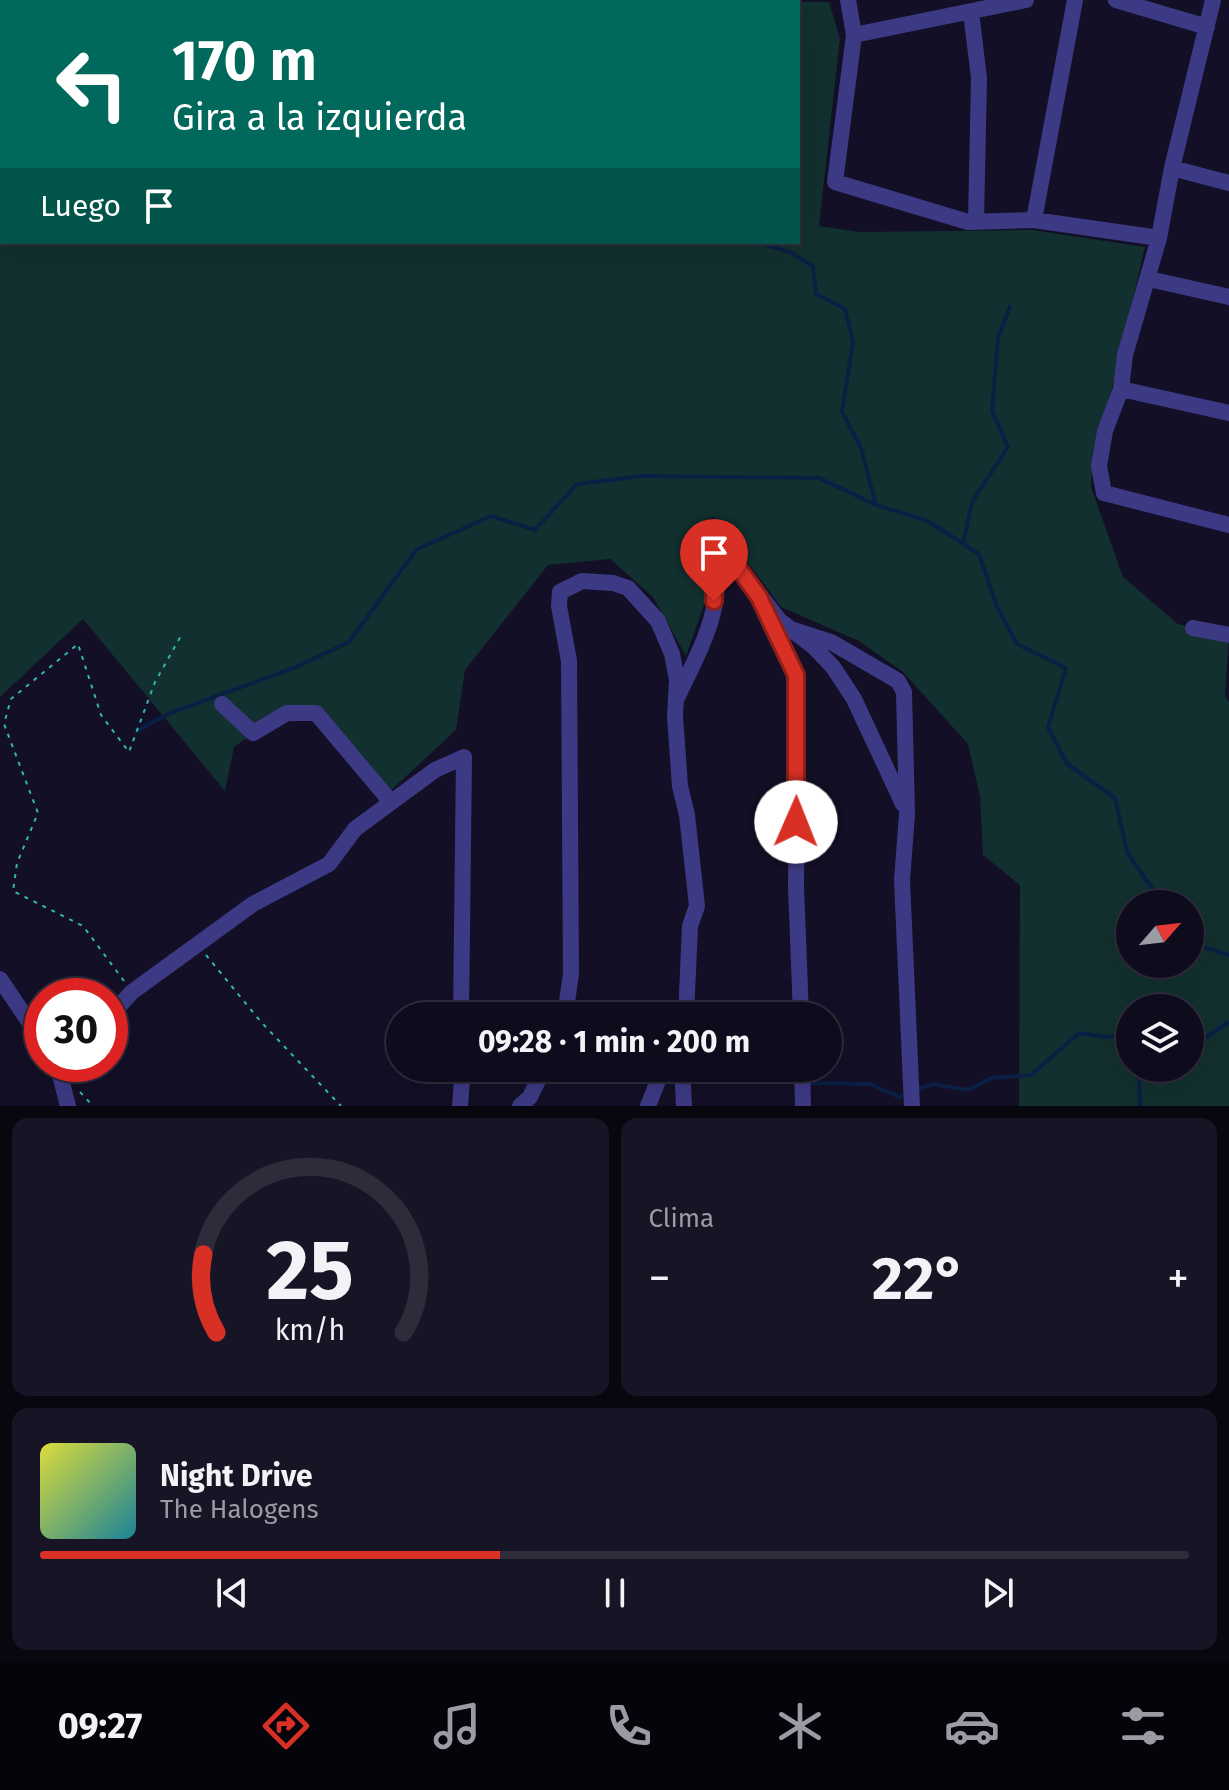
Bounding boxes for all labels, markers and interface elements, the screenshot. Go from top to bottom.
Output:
text: 170 m [172,28,317,95]
icon: left [40,32,144,136]
text: Gira a la izquierda [172,96,467,140]
icon: arrive [137,184,181,228]
text: Luego [40,188,121,224]
pin [680,519,748,601]
icon: arrive [692,531,736,575]
position arrow [754,780,838,864]
north arrow [1116,890,1204,978]
map controls [1116,890,1204,1082]
speed limit sign: 30 [24,978,128,1082]
button: layers [1116,994,1204,1082]
text: 09:28 · 1 min · 200 m [478,1024,750,1060]
text: Clima [649,1203,714,1234]
text: 25 [266,1221,354,1321]
text: 22° [872,1243,965,1315]
text: − [649,1252,671,1305]
text: + [1167,1252,1189,1305]
text: km/h [275,1313,346,1348]
text: Night Drive [160,1458,313,1494]
text: The Halogens [160,1494,319,1525]
icon: previous [210,1571,254,1615]
icon: pause [593,1571,637,1615]
icon: next [976,1571,1020,1615]
icon: directions [258,1698,314,1754]
icon: music [429,1698,485,1754]
icon: phone [601,1698,657,1754]
icon: climate [772,1698,828,1754]
icon: car [944,1698,1000,1754]
icon: filters [1115,1698,1171,1754]
text: 09:27 [58,1704,142,1748]

